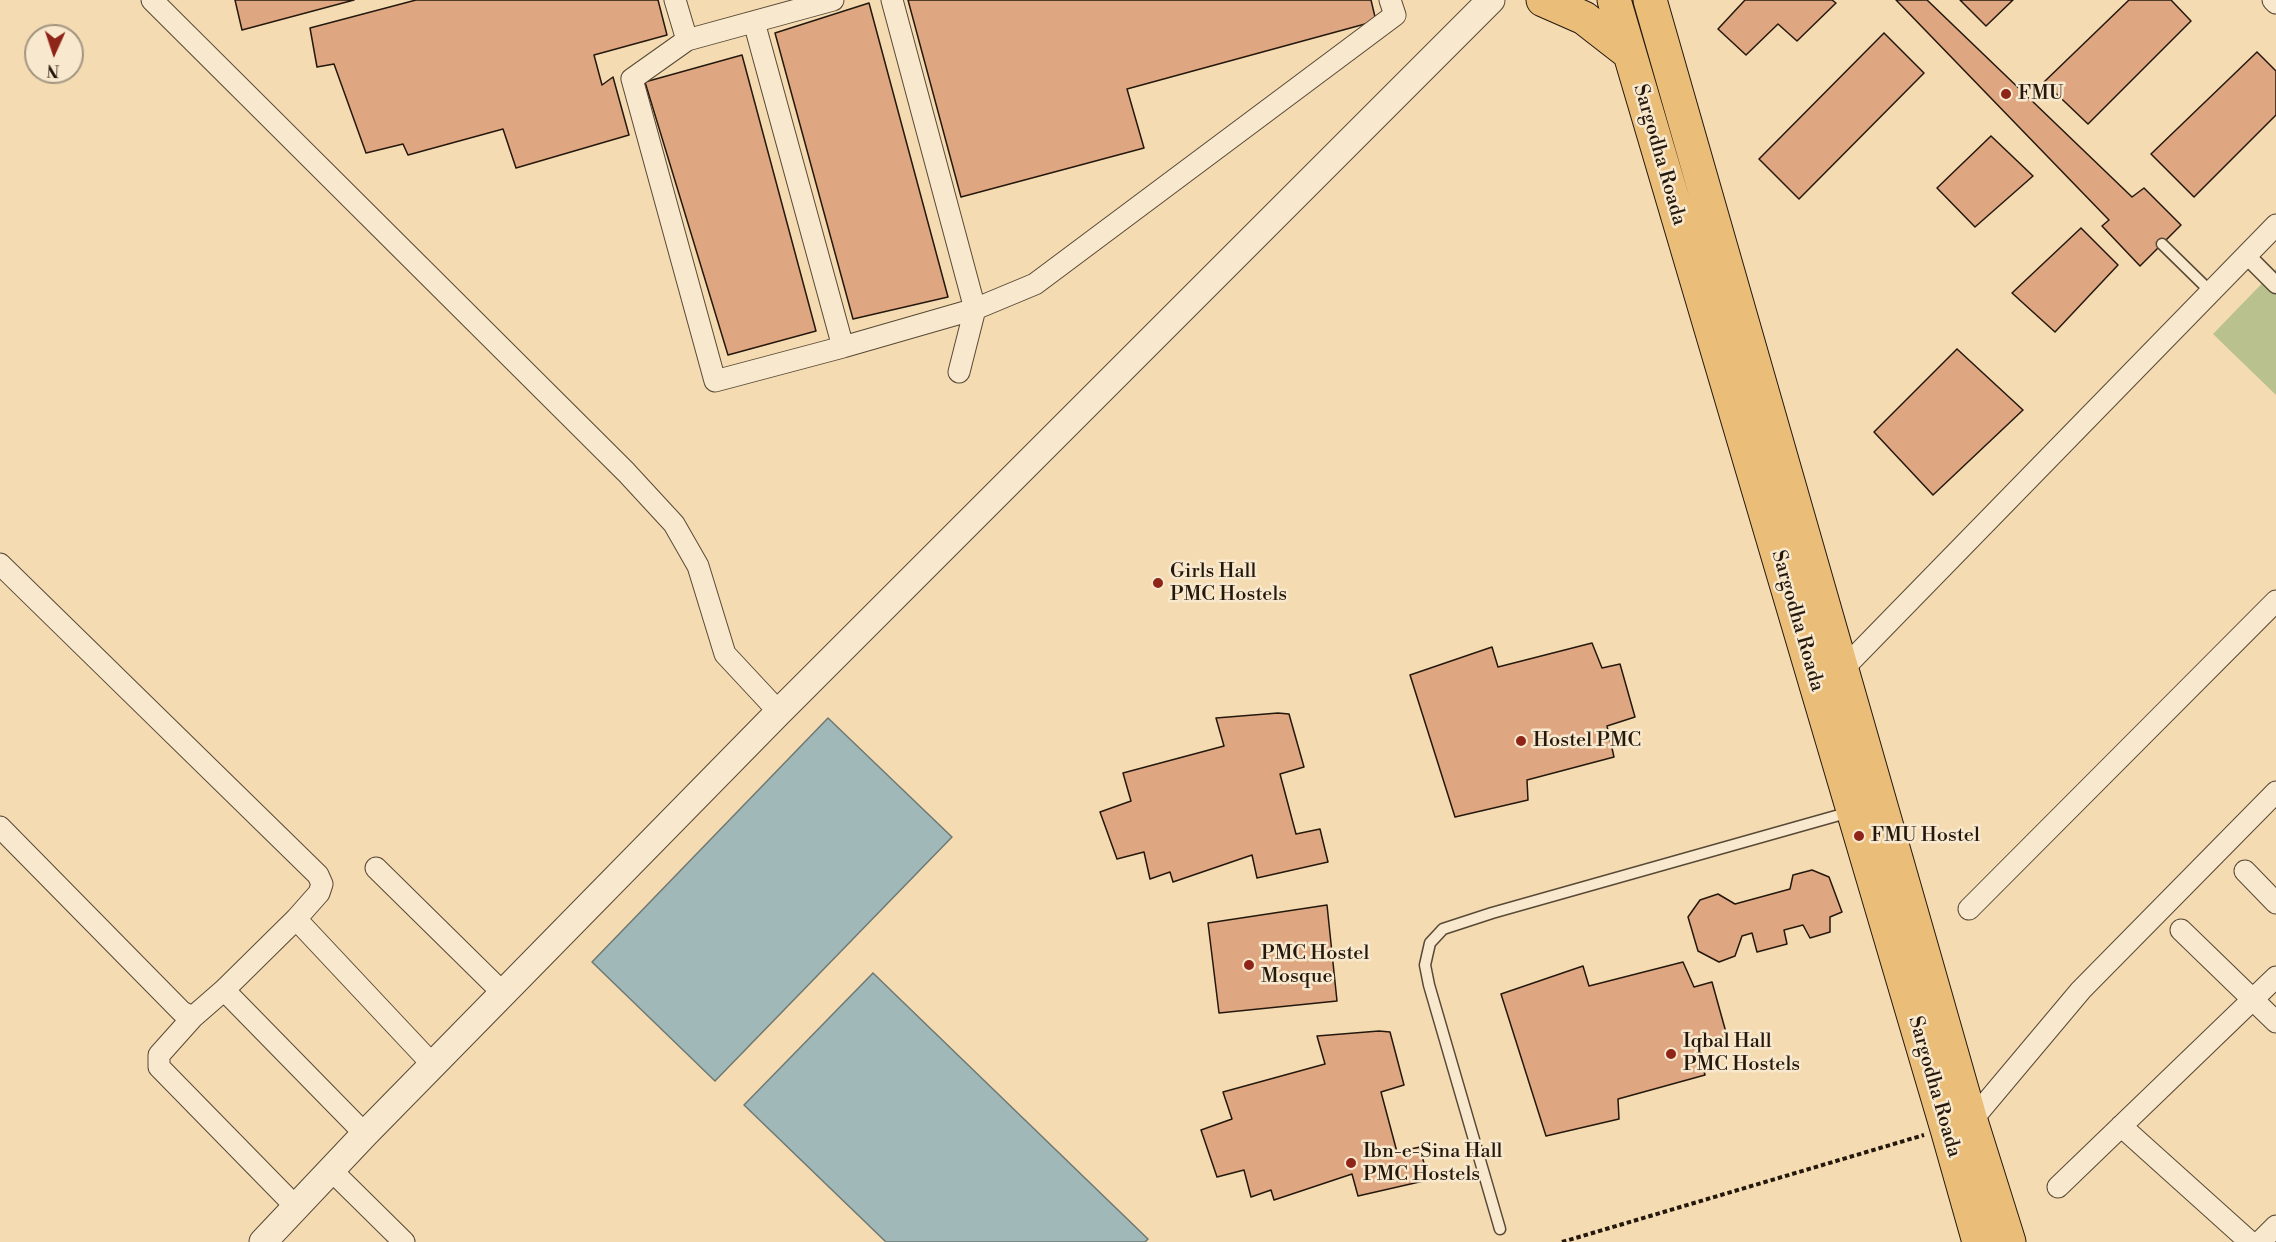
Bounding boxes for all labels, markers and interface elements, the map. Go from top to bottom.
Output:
north arrow [24,24,84,84]
text: N [46,60,60,80]
street label: Sargodha Roada [1627,82,1691,228]
place label: FMU [2018,82,2064,106]
marker: FMU [1999,87,2013,101]
street label: Sargodha Roada [1765,548,1829,694]
place label: Girls Hall PMC Hostels [1170,560,1287,607]
marker: Girls Hall PMC Hostels [1151,576,1165,590]
place label: Hostel PMC [1533,729,1641,753]
marker: Hostel PMC [1514,734,1528,748]
place label: FMU Hostel [1871,824,1980,848]
marker: FMU Hostel [1852,829,1866,843]
place label: PMC Hostel Mosque [1261,942,1369,989]
marker: PMC Hostel Mosque [1242,958,1256,972]
street label: Sargodha Roada [1902,1014,1966,1160]
place label: Iqbal Hall PMC Hostels [1683,1030,1800,1077]
marker: Iqbal Hall PMC Hostels [1664,1047,1678,1061]
place label: Ibn-e-Sina Hall PMC Hostels [1363,1140,1502,1187]
marker: Ibn-e-Sina Hall PMC Hostels [1344,1156,1358,1170]

